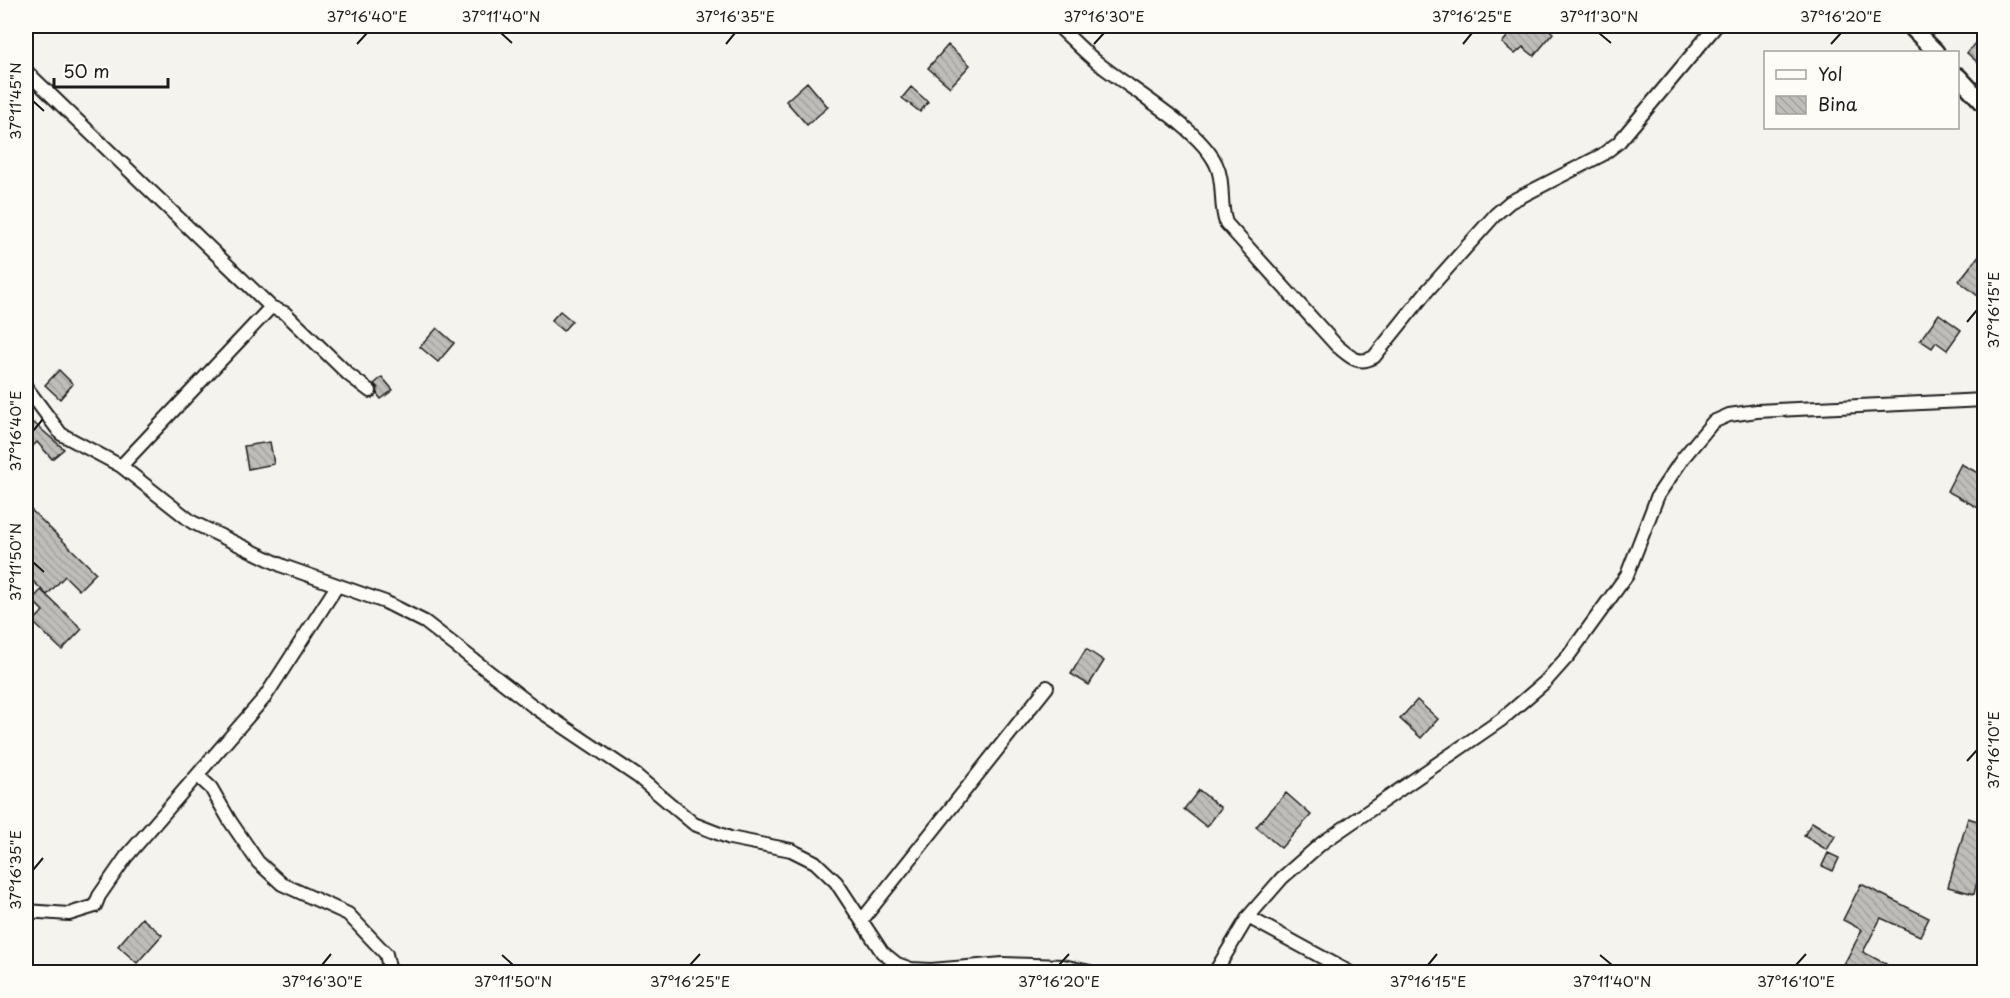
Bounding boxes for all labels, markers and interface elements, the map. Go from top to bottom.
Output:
text: 37°16'40"E [327,4,407,27]
text: 37°11'40"N [462,4,540,27]
text: 37°16'35"E [695,4,775,27]
text: 37°16'30"E [1063,4,1145,27]
text: 37°16'25"E [1432,4,1512,27]
text: 37°11'30"N [1559,4,1639,27]
text: 37°16'20"E [1800,4,1882,27]
scale bar [54,51,168,89]
legend [1764,51,1959,129]
text: 50 m [63,57,110,84]
text: Yol [1818,60,1843,87]
text: 37°11'45"N [3,62,26,140]
text: Bina [1818,90,1858,117]
text: 37°16'15"E [1981,272,2004,348]
text: 37°16'40"E [3,391,26,471]
text: 37°11'50"N [3,523,26,601]
text: 37°16'10"E [1981,711,2004,789]
text: 37°16'35"E [3,830,26,910]
text: 37°16'30"E [281,969,363,992]
text: 37°11'50"N [474,969,552,992]
text: 37°16'25"E [650,969,730,992]
text: 37°16'20"E [1018,969,1100,992]
text: 37°16'15"E [1390,969,1466,992]
text: 37°11'40"N [1573,969,1651,992]
text: 37°16'10"E [1757,969,1835,992]

